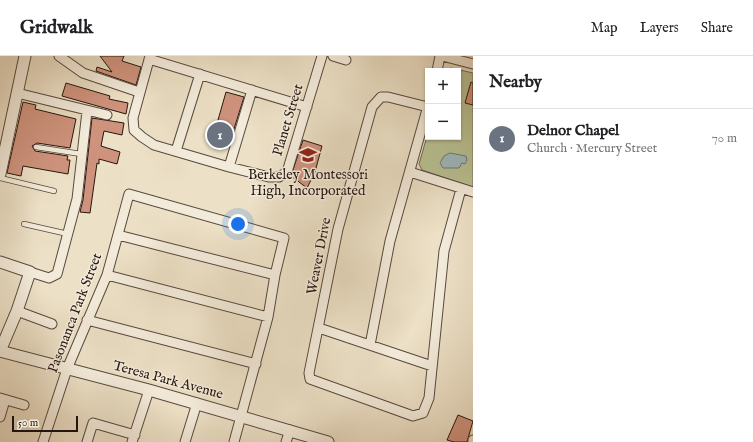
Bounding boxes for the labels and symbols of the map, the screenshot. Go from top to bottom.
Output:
street label: Planet Street [269,82,308,158]
pin: 1 [207,120,233,150]
school or university icon: Berkeley Montessori High, Incorporated [298,145,318,165]
place label: Berkeley Montessori High, Incorporated [248,166,368,200]
your location [228,214,248,234]
street label: Weaver Drive [303,215,335,296]
street label: Pasonanca Park Street [44,250,106,376]
street label: Teresa Park Avenue [111,357,226,404]
scale bar [12,414,78,433]

